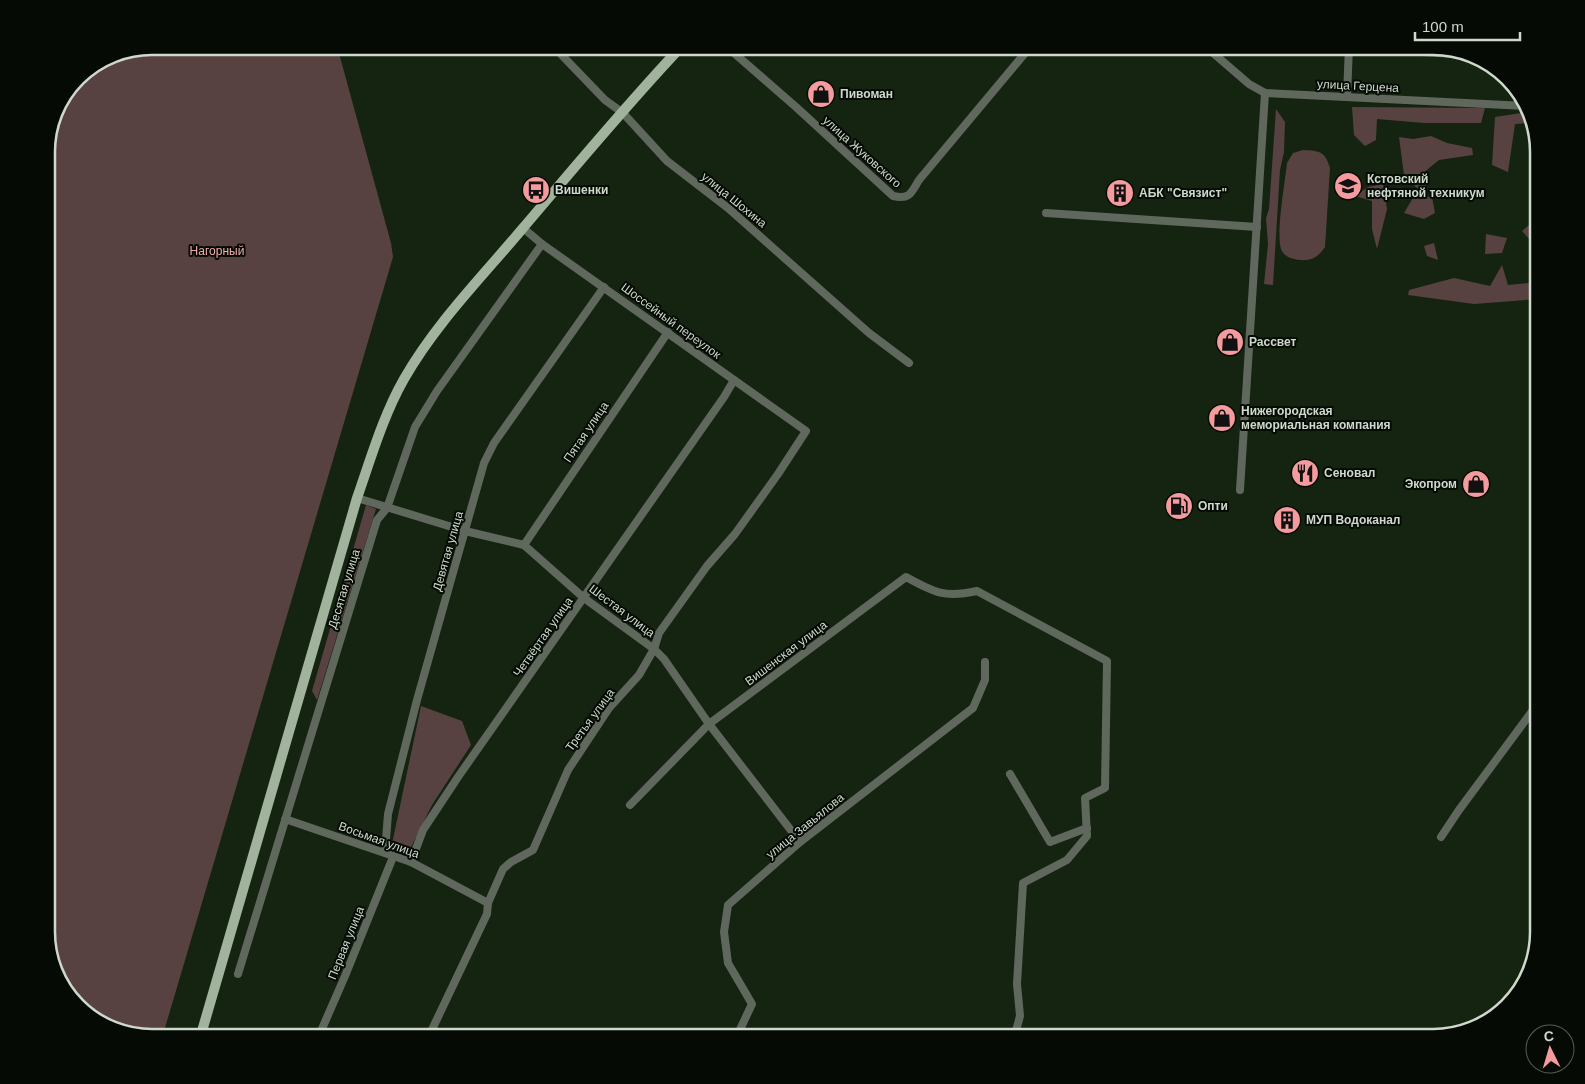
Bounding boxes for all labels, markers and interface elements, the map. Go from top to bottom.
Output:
scale bar [1415,10,1520,42]
text: 100 m [1422,18,1464,35]
street label: улица Герцена [1317,77,1400,95]
shop icon: Пивоман [806,79,836,109]
place label: Пивоман [840,87,893,101]
street label: улица Жуковского [820,113,904,191]
street label: улица Шохина [699,169,770,231]
school or university icon: Кстовский нефтяной техникум [1333,171,1363,201]
place label: Кстовский нефтяной техникум [1367,172,1485,200]
bus stop icon: Вишенки [521,175,551,205]
building icon: АБК "Связист" [1105,178,1135,208]
place label: Вишенки [555,183,608,197]
place label: АБК "Связист" [1139,186,1227,200]
park label: Нагорный [190,244,244,258]
street label: Шоссейный переулок [619,280,724,362]
shop icon: Рассвет [1215,327,1245,357]
place label: Рассвет [1249,335,1297,349]
street label: Пятая улица [561,399,612,465]
shop icon: Нижегородская мемориальная компания [1207,403,1237,433]
place label: Нижегородская мемориальная компания [1241,404,1391,432]
restaurant icon: Сеновал [1290,458,1320,488]
place label: Сеновал [1324,466,1375,480]
shop icon: Экопром [1461,469,1491,499]
place label: Экопром [1405,477,1457,491]
fuel station icon: Опти [1164,491,1194,521]
place label: Опти [1198,499,1228,513]
building icon: МУП Водоканал [1272,505,1302,535]
street label: Девятая улица [430,509,466,593]
place label: МУП Водоканал [1306,513,1400,527]
street label: Десятая улица [325,547,363,630]
street label: Шестая улица [586,582,658,640]
street label: Четвёртая улица [510,594,576,680]
street label: Вишенская улица [742,618,830,688]
street label: Третья улица [563,686,618,754]
street label: улица Завьялова [763,790,847,862]
street label: Восьмая улица [337,819,421,861]
street label: Первая улица [325,904,367,982]
north arrow [1525,1024,1575,1074]
text: С [1543,1028,1555,1044]

